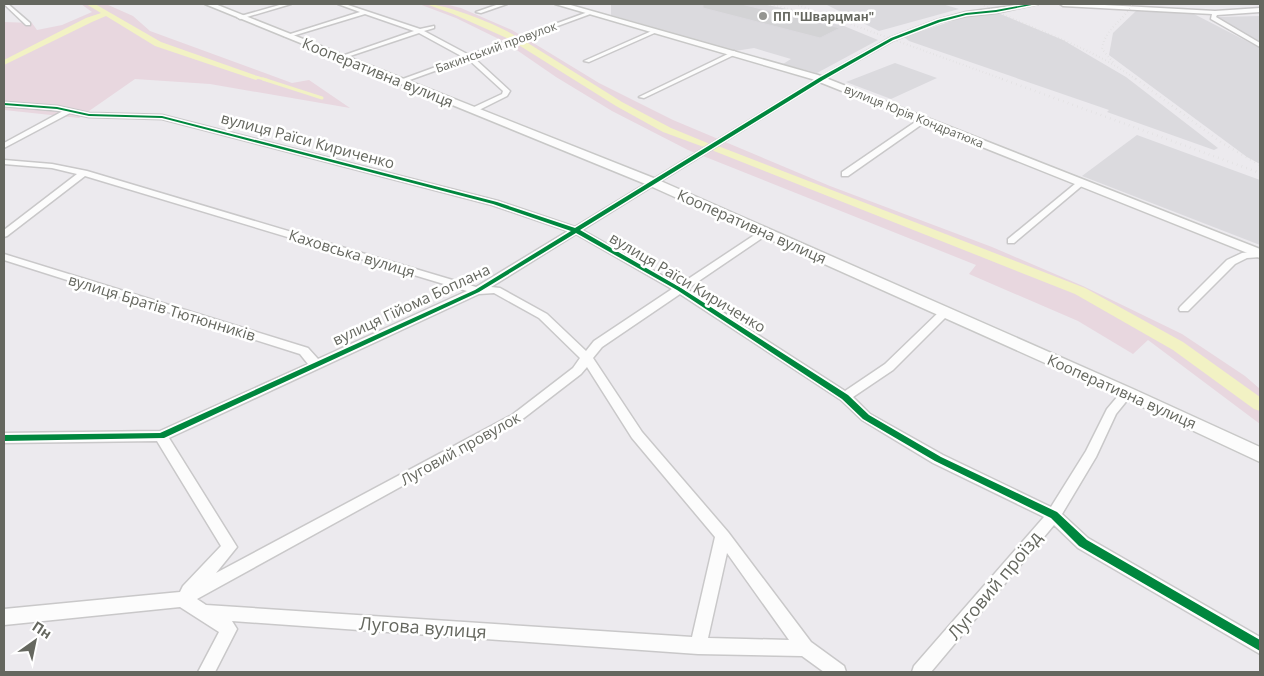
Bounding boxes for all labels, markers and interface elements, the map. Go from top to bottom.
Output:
place label: ПП "Шварцман" [773,8,874,25]
marker: ПП "Шварцман" [757,10,769,22]
street label: Бакинський провулок [433,17,560,77]
street label: Кооперативна вулиця [299,33,457,111]
street label: вулиця Юрія Кондратюка [842,80,986,152]
street label: вулиця Раїси Кириченко [219,107,397,173]
street label: Кооперативна вулиця [674,184,830,268]
street label: Каховська вулиця [286,224,418,282]
street label: вулиця Раїси Кириченко [606,227,770,337]
street label: вулиця Гійома Боплана [329,259,493,349]
street label: вулиця Братів Тютюнників [66,269,258,345]
street label: Кооперативна вулиця [1044,349,1200,433]
street label: Луговий провулок [396,407,524,489]
street label: Луговий проїзд [941,526,1047,644]
street label: Лугова вулиця [359,611,487,643]
north arrow [10,616,60,666]
text: Пн [29,616,56,643]

